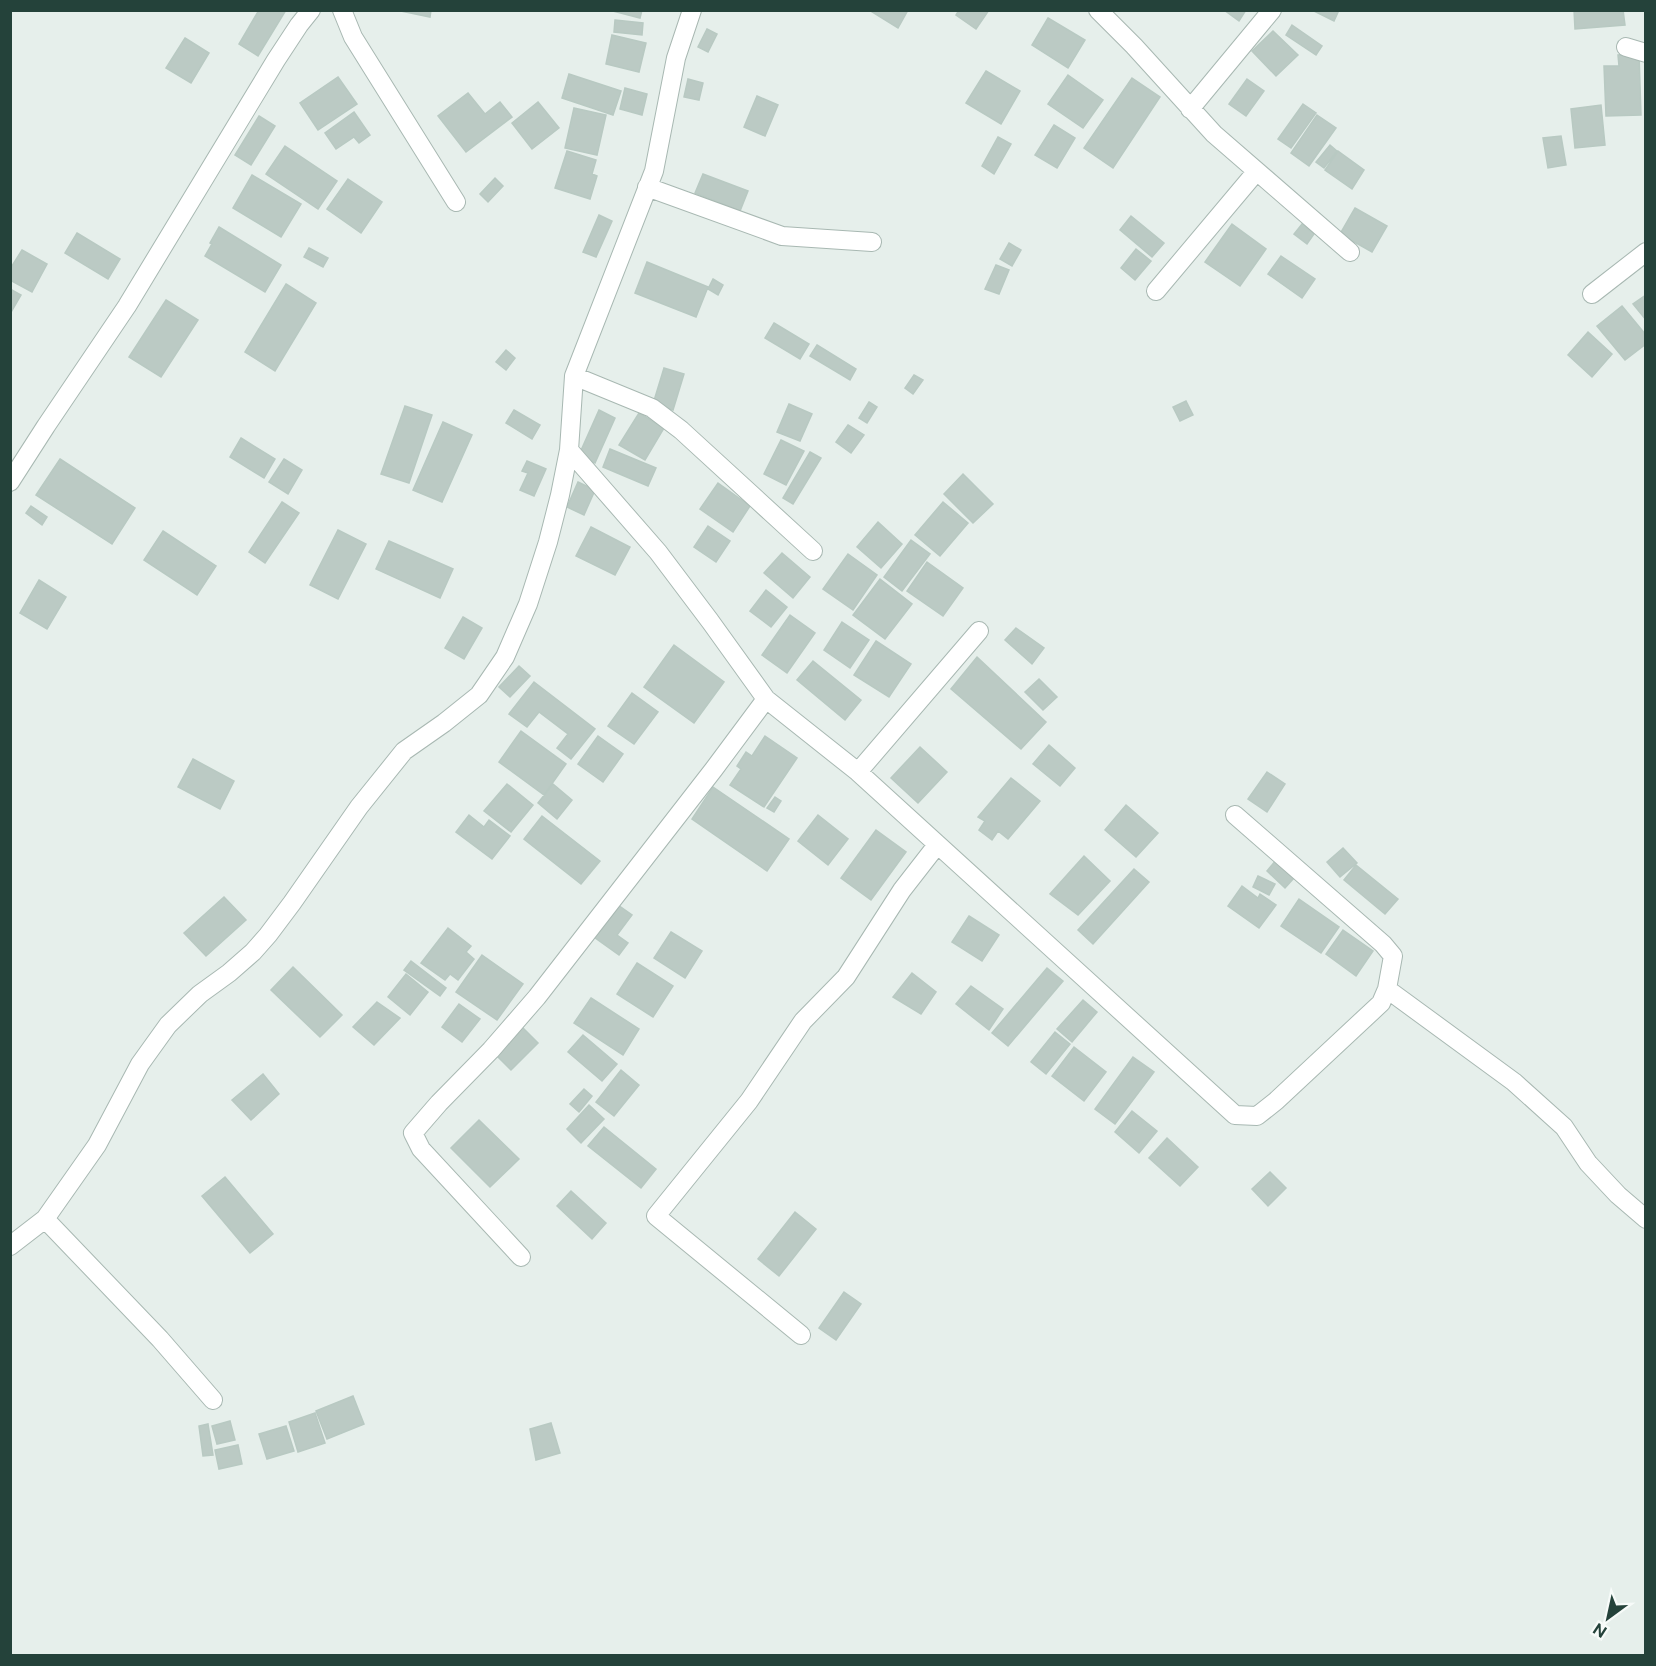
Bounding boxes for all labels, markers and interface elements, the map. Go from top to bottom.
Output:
north arrow [1578,1588,1638,1648]
text: N [1590,1619,1611,1642]

